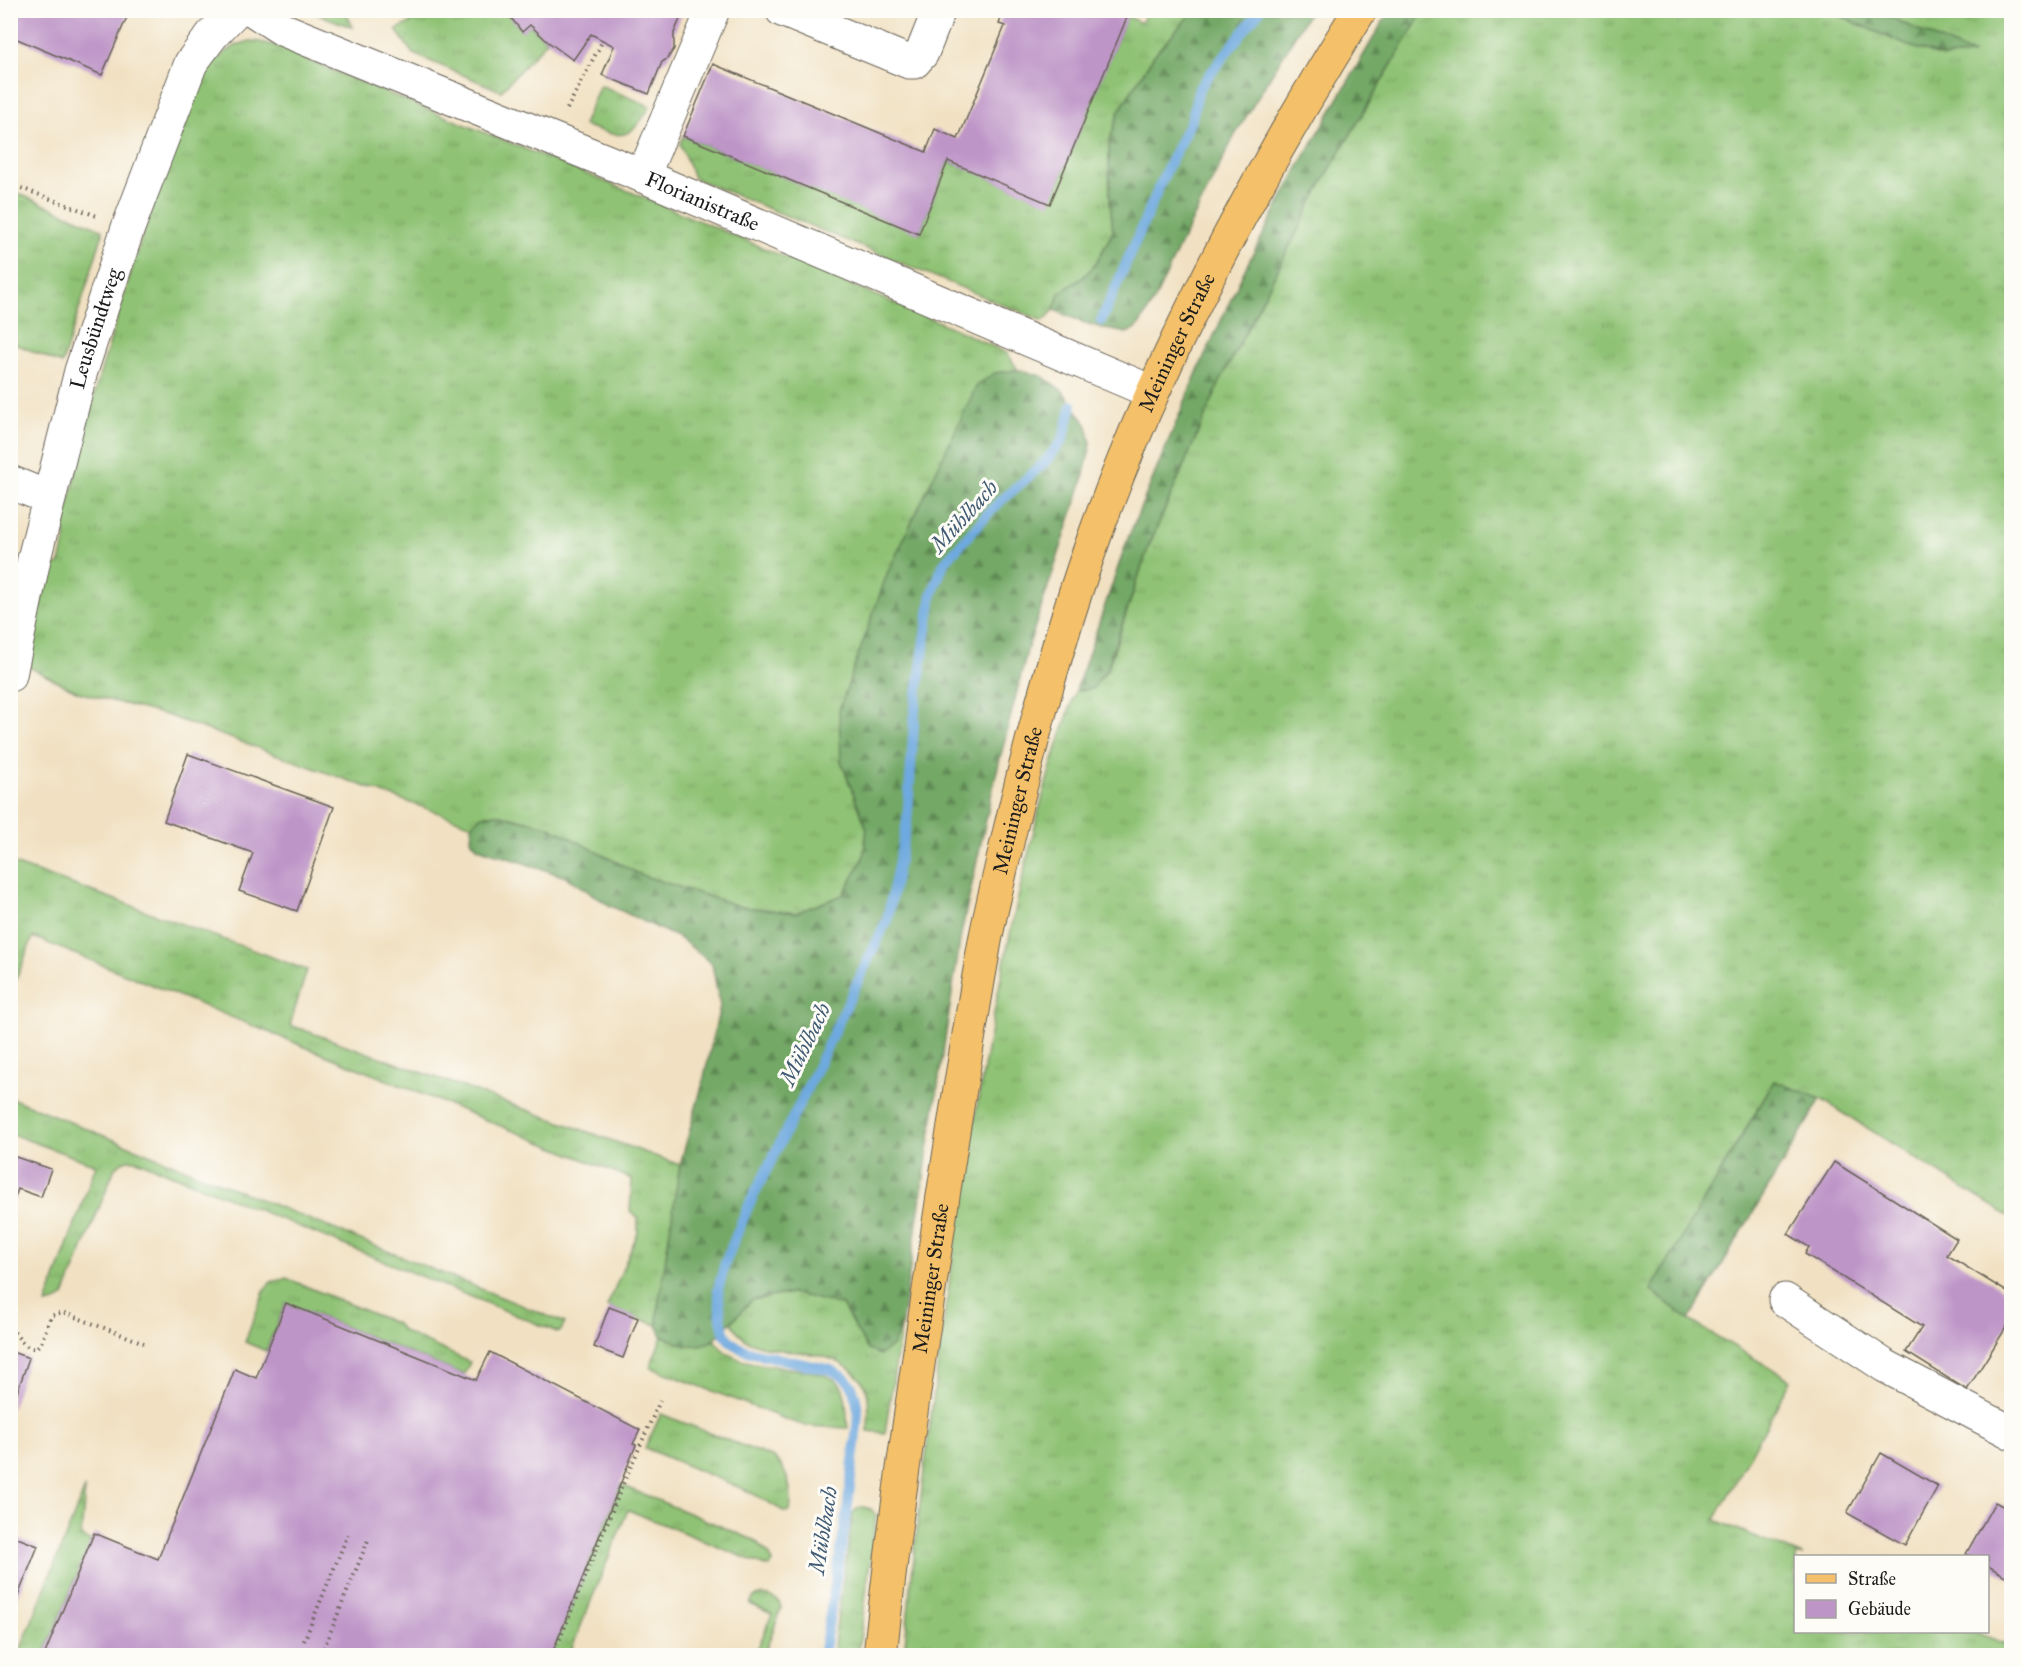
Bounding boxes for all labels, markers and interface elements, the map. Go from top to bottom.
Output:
street label: Florianistraße [642,166,764,237]
street label: Leusbündtweg [64,264,127,392]
street label: Meininger Straße [1133,268,1221,416]
water label: Mühlbach [923,474,1004,559]
street label: Meininger Straße [987,723,1048,877]
water label: Mühlbach [773,998,837,1091]
street label: Meininger Straße [907,1201,955,1355]
water label: Mühlbach [802,1484,843,1578]
legend [1794,1555,1989,1633]
text: Straße [1848,1568,1896,1590]
text: Gebäude [1848,1598,1911,1620]

